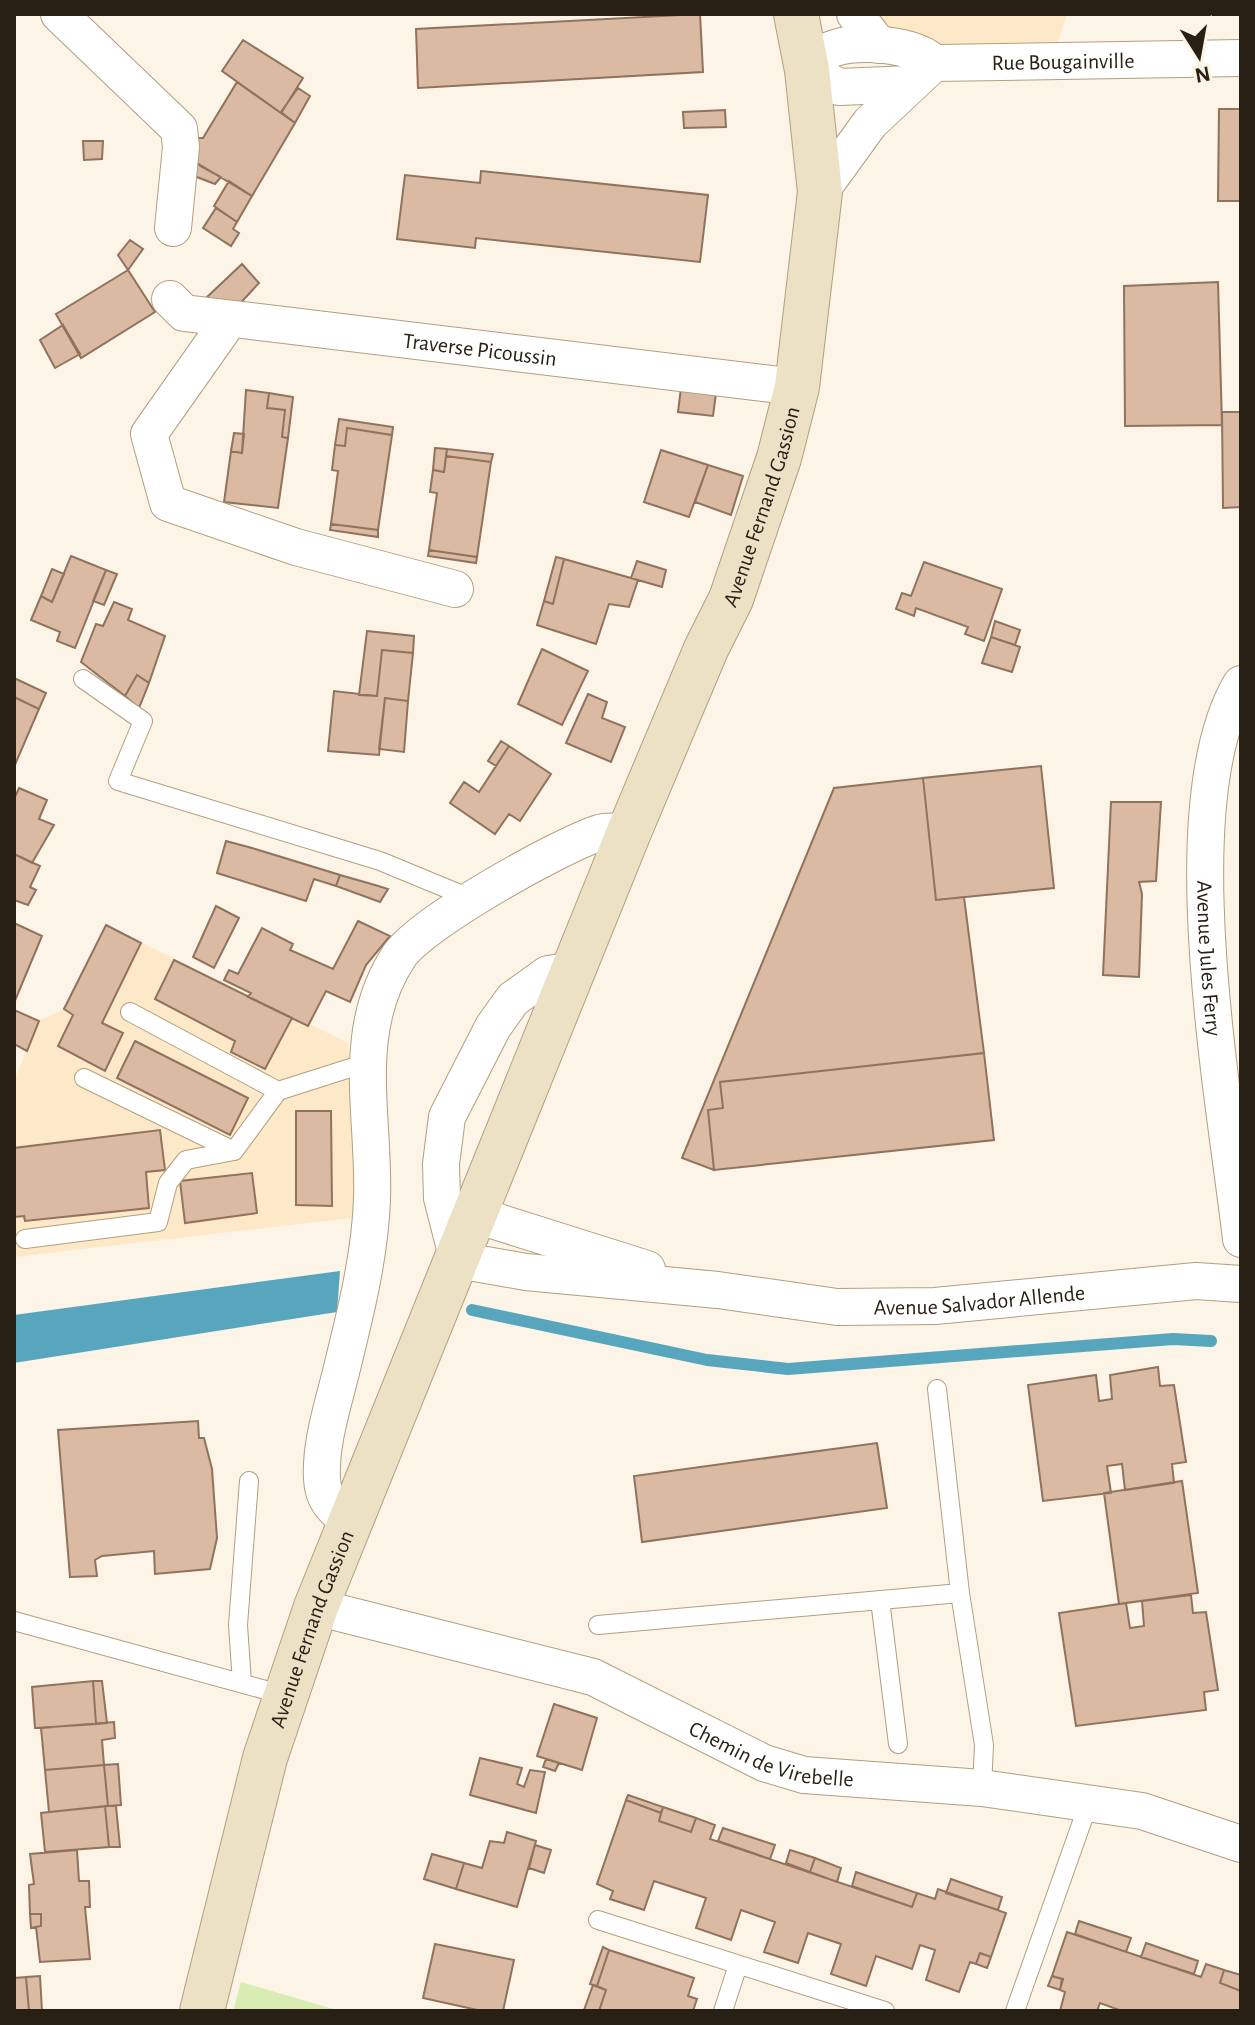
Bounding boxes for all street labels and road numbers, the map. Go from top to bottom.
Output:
street label: Rue Bougainville [991,50,1135,74]
street label: Traverse Picoussin [402,330,558,370]
street label: Avenue Fernand Gassion [719,404,804,610]
street label: Avenue Jules Ferry [1193,880,1225,1038]
street label: Avenue Salvador Allende [874,1282,1086,1319]
street label: Avenue Fernand Gassion [266,1527,358,1730]
street label: Chemin de Virebelle [685,1717,855,1791]

